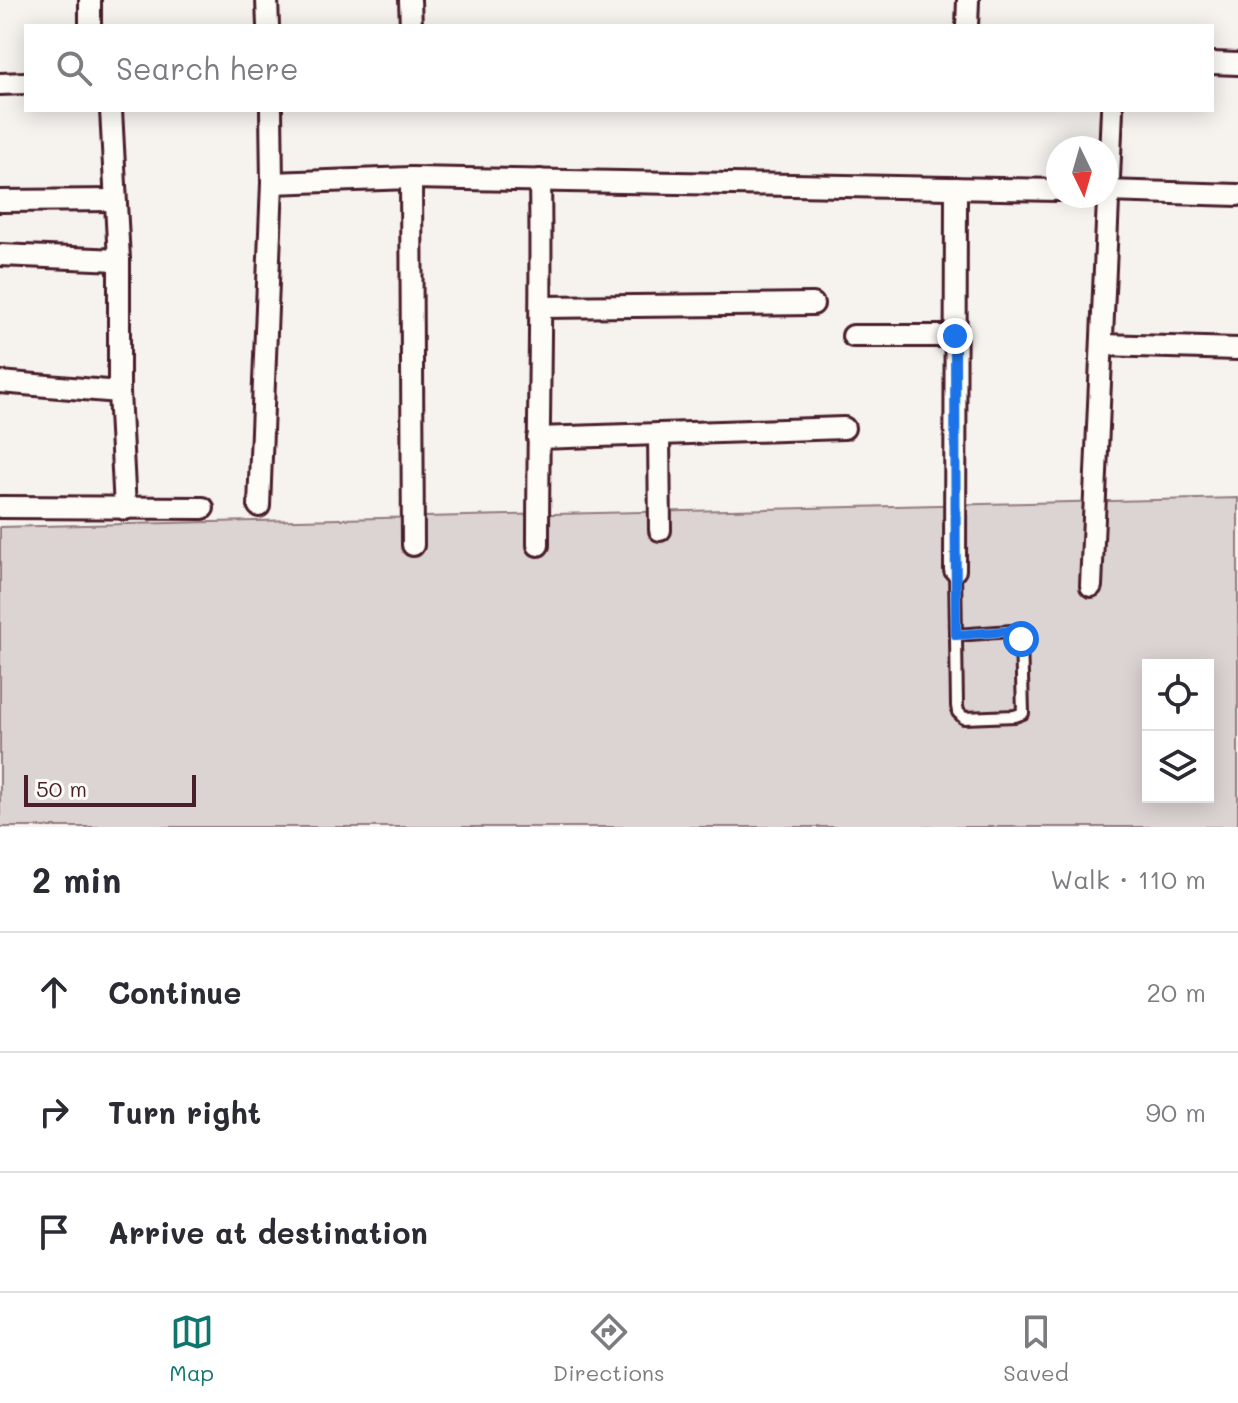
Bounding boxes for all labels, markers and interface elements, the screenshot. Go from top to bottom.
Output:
search box [24,24,1214,112]
icon: search [52,46,96,90]
text: Search here [116,48,299,88]
north arrow [1046,136,1118,208]
route end [937,318,973,354]
route start [1003,621,1039,657]
map controls [1142,659,1214,803]
button: locate [1142,659,1214,731]
button: layers [1142,731,1214,803]
scale bar [24,771,196,807]
text: 50 m [36,774,87,803]
text: 2 min [32,857,121,902]
text: Walk · 110 m [1050,862,1206,896]
icon: ahead [32,970,76,1014]
text: Continue [108,972,241,1012]
text: 20 m [1146,975,1206,1009]
icon: right [32,1090,76,1134]
text: Turn right [108,1092,261,1132]
text: 90 m [1146,1095,1206,1129]
icon: arrive [32,1210,76,1254]
text: Arrive at destination [108,1212,428,1252]
tab: Map [169,1310,214,1387]
tab: Directions [553,1310,665,1387]
tab: Saved [1003,1310,1069,1387]

